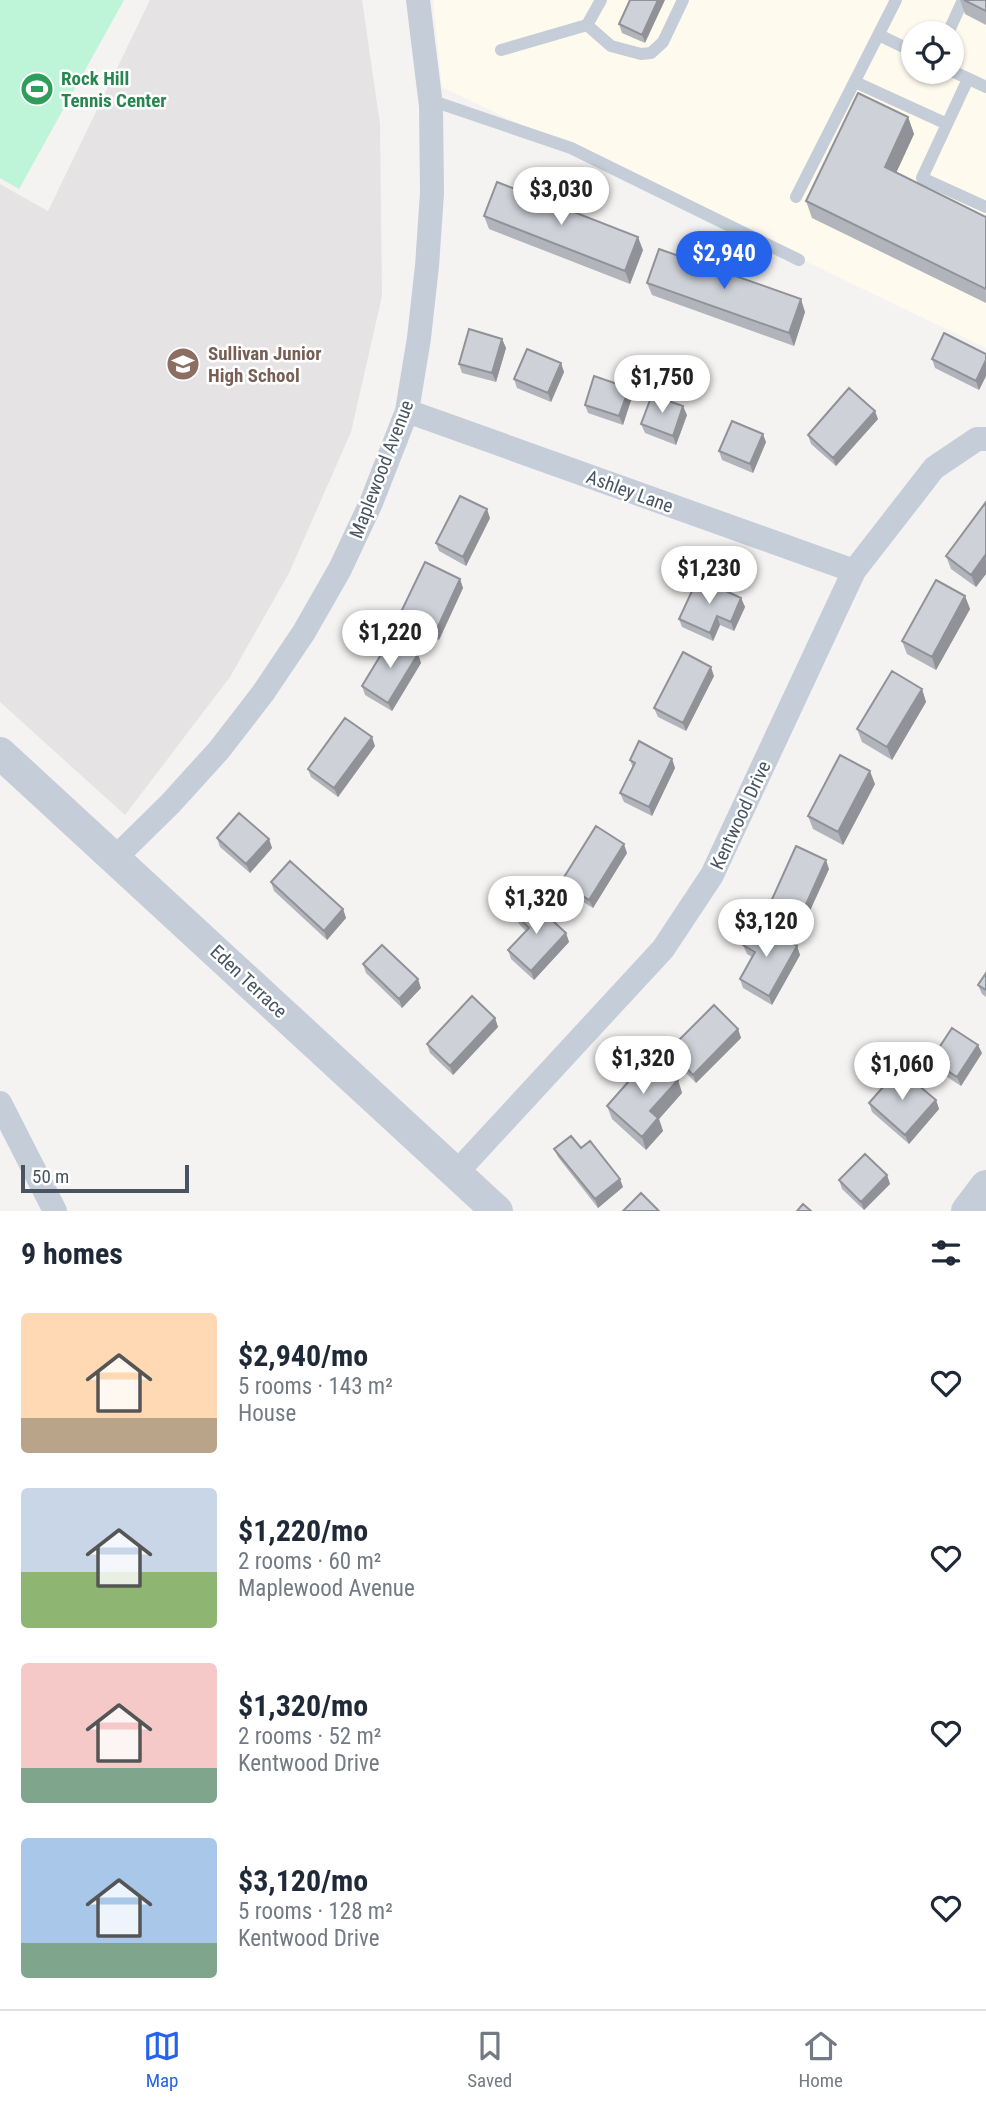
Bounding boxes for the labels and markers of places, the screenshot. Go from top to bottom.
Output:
place label: Rock Hill Tennis Center [61,67,167,112]
sports icon: Rock Hill Tennis Center [18,70,56,108]
pin: $3,030 [504,168,618,227]
pin: $2,940 [667,232,781,291]
place label: Sullivan Junior High School [208,342,322,387]
school or university icon: Sullivan Junior High School [164,345,202,383]
pin: $1,750 [605,356,719,415]
pin: $1,230 [652,546,766,606]
pin: $1,220 [333,610,447,670]
pin: $1,320 [479,876,593,936]
pin: $3,120 [709,900,823,959]
pin: $1,320 [586,1036,700,1096]
pin: $1,060 [845,1042,959,1102]

